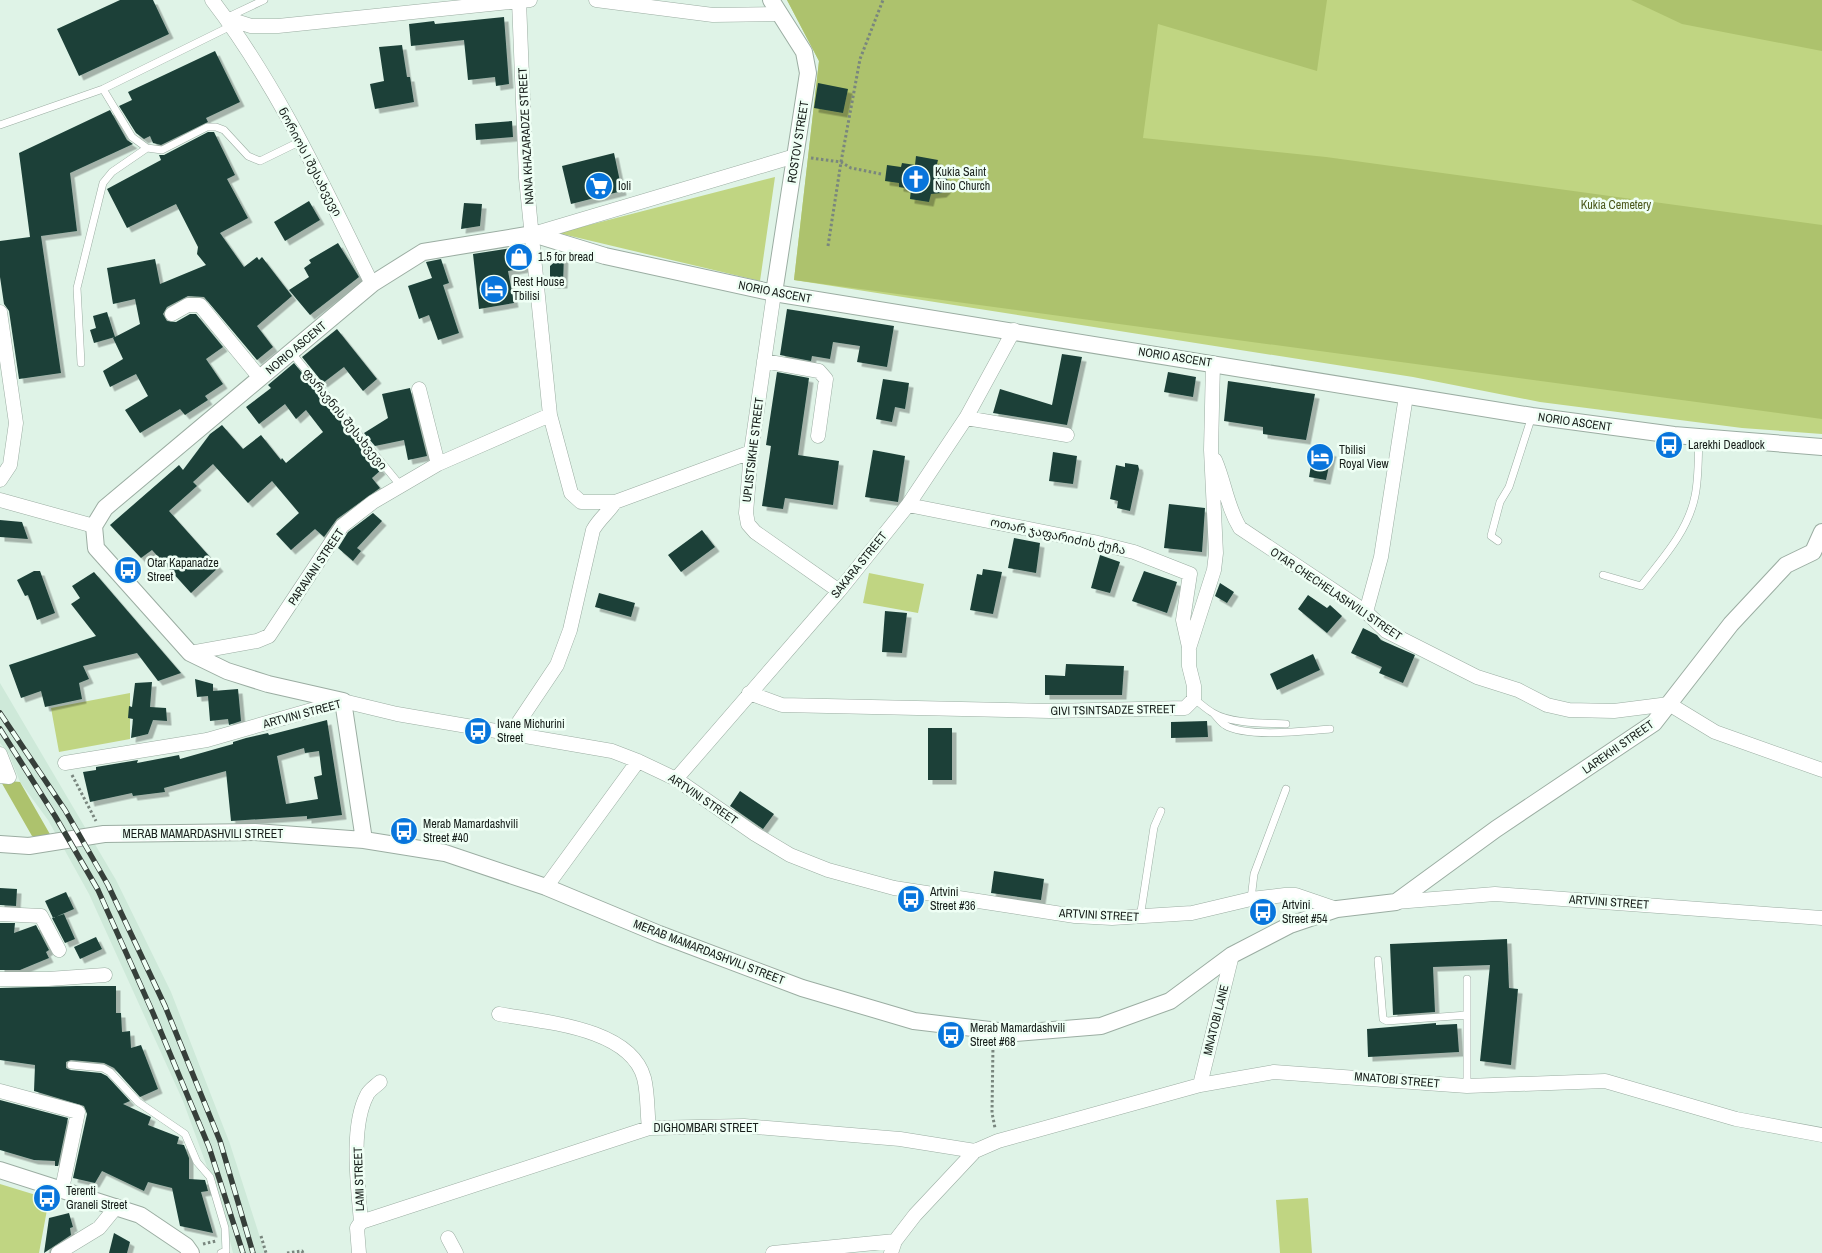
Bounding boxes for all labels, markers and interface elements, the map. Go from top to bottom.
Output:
street label: NANA KHAZARADZE STREET [514,67,538,205]
street label: ROSTOV STREET [784,100,812,184]
street label: ნორიოს I შესახვევი [274,105,346,219]
church icon: Kukia Saint Nino Church [901,164,931,194]
place label: Kukia Saint Nino Church [935,164,990,194]
supermarket icon: Ioli [584,171,614,201]
place label: Ioli [618,178,631,194]
park label: Kukia Cemetery [1581,197,1651,213]
shop icon: 1.5 for bread [504,242,534,272]
place label: 1.5 for bread [538,249,594,265]
hotel icon: Rest House Tbilisi [479,274,509,304]
place label: Rest House Tbilisi [513,274,564,304]
street label: NORIO ASCENT [737,277,813,307]
street label: NORIO ASCENT [262,318,330,378]
street label: NORIO ASCENT [1137,343,1213,371]
street label: ფარავნის შესახვევი [299,365,391,473]
street label: UPLISTSIKHE STREET [739,397,767,503]
street label: NORIO ASCENT [1537,409,1613,435]
bus stop icon: Larekhi Deadlock [1654,430,1684,460]
place label: Larekhi Deadlock [1688,437,1765,453]
hotel icon: Tbilisi Royal View [1305,442,1335,472]
place label: Tbilisi Royal View [1339,442,1389,472]
street label: ოთარ ჯაფარიძის ქუჩა [989,514,1127,558]
street label: PARAVANI STREET [284,526,348,608]
street label: SAKARA STREET [827,529,891,601]
street label: OTAR CHECHELASHVILI STREET [1267,544,1405,644]
bus stop icon: Otar Kapanadze Street [113,555,143,585]
place label: Otar Kapanadze Street [147,555,219,585]
street label: ARTVINI STREET [260,696,343,732]
street label: GIVI TSINTSADZE STREET [1050,701,1176,719]
bus stop icon: Ivane Michurini Street [463,716,493,746]
place label: Ivane Michurini Street [497,716,565,746]
street label: LAREKHI STREET [1579,716,1657,778]
street label: ARTVINI STREET [664,769,741,828]
bus stop icon: Merab Mamardashvili Street #40 [389,816,419,846]
place label: Merab Mamardashvili Street #40 [423,816,518,846]
street label: MERAB MAMARDASHVILI STREET [123,826,283,842]
bus stop icon: Artvini Street #36 [896,884,926,914]
place label: Artvini Street #36 [929,884,975,914]
street label: ARTVINI STREET [1567,891,1650,913]
bus stop icon: Artvini Street #54 [1248,897,1278,927]
place label: Artvini Street #54 [1281,897,1328,927]
street label: ARTVINI STREET [1058,905,1139,925]
street label: MERAB MAMARDASHVILI STREET [631,916,787,988]
street label: MNATOBI LANE [1199,983,1233,1057]
bus stop icon: Merab Mamardashvili Street #68 [936,1020,966,1050]
place label: Merab Mamardashvili Street #68 [970,1020,1065,1050]
street label: MNATOBI STREET [1354,1068,1440,1092]
street label: DIGHOMBARI STREET [654,1120,758,1136]
street label: LAMI STREET [350,1146,368,1212]
bus stop icon: Terenti Graneli Street [32,1183,62,1213]
place label: Terenti Graneli Street [66,1183,128,1213]

